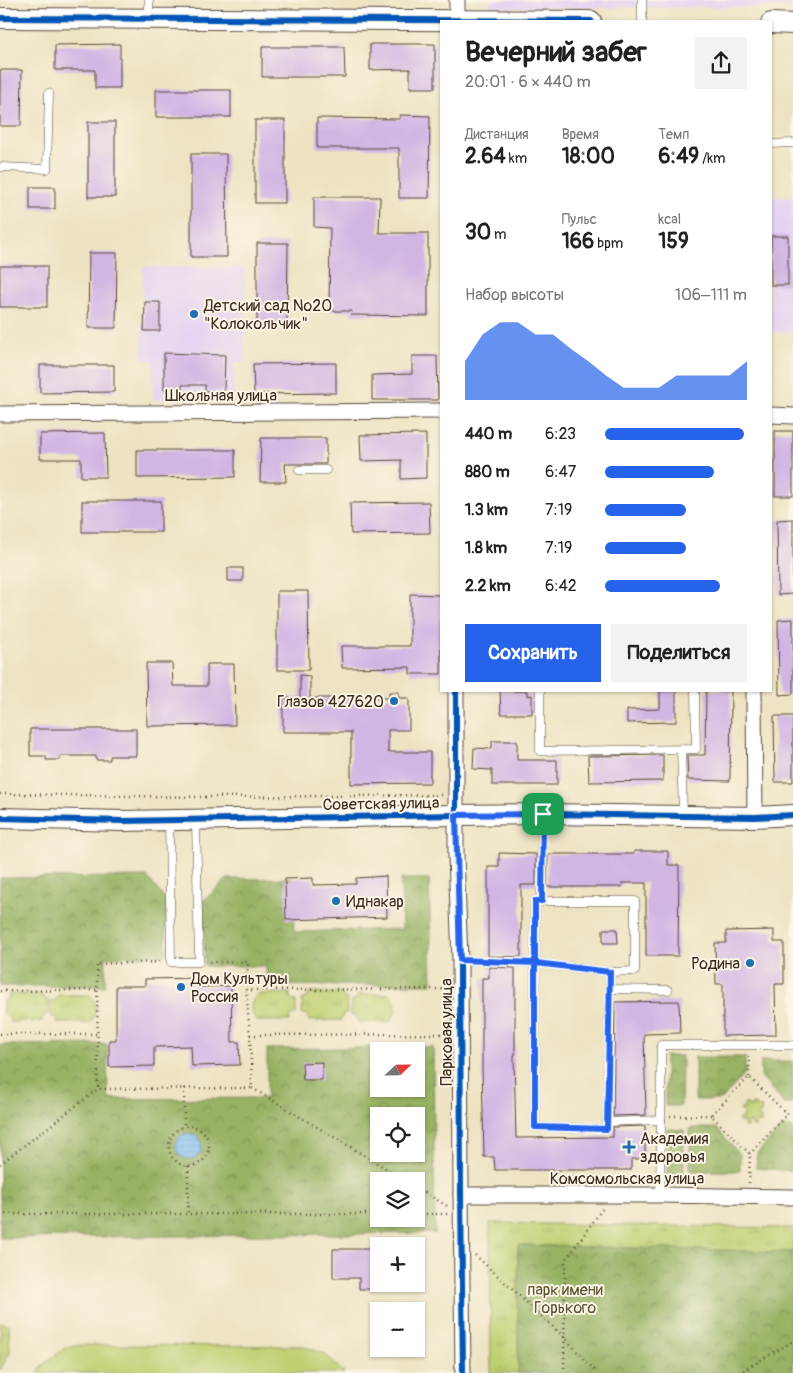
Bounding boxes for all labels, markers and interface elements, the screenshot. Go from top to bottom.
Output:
text: Вечерний забег [465,35,647,70]
button: share [695,37,747,89]
text: 20:01 · 6 × 440 m [465,72,591,92]
text: Дистанция [465,126,529,143]
text: Время [562,126,599,143]
text: Темп [658,126,689,143]
text: 2.64 [465,143,506,170]
text: 18:00 [562,143,615,170]
text: 6:49 [658,143,699,170]
text: km [506,150,527,167]
text: /km [699,150,726,167]
text: Пульс [562,211,597,228]
text: kcal [658,211,681,228]
text: 30 [465,219,491,246]
text: m [491,226,507,243]
text: 166 [562,228,594,255]
text: 159 [658,228,689,255]
text: bpm [594,235,623,252]
text: Набор высоты [465,285,564,305]
text: 106–111 m [675,285,747,305]
place label: Детский сад №20 "Колокольчик" [203,296,332,334]
marker: Детский сад №20 "Колокольчик" [188,308,200,320]
street label: Школьная улица [165,386,277,406]
text: 440 m [465,424,512,444]
text: 6:23 [545,424,576,444]
text: 880 m [465,462,510,482]
text: 6:47 [545,462,576,482]
text: 1.3 km [465,500,508,520]
text: 7:19 [545,500,572,520]
text: 1.8 km [465,538,507,558]
text: 7:19 [545,538,572,558]
text: 2.2 km [465,576,511,596]
text: 6:42 [545,576,577,596]
button: Сохранить [465,624,601,682]
button: Поделиться [611,624,747,682]
place label: Глазов 427620 [277,692,384,712]
marker: Глазов 427620 [388,695,400,707]
street label: Советская улица [322,793,440,815]
pin [522,793,564,835]
icon: arrive [529,800,557,828]
place label: Иднакар [346,892,404,912]
marker: Иднакар [330,895,342,907]
place label: Родина [691,954,740,974]
marker: Родина [744,957,756,969]
place label: Дом Культуры Россия [190,969,288,1007]
street label: Парковая улица [437,978,457,1086]
marker: Дом Культуры Россия [175,981,187,993]
north arrow [370,1042,425,1098]
map controls [370,1042,425,1357]
button: locate [370,1107,425,1162]
place label: Академия здоровья [640,1129,709,1167]
marker: Академия здоровья [622,1140,636,1154]
street label: Комсомольская улица [550,1169,704,1189]
button: layers [370,1172,425,1227]
button: + [370,1237,425,1292]
park label: парк имени Горького [527,1280,603,1318]
button: − [370,1302,425,1357]

